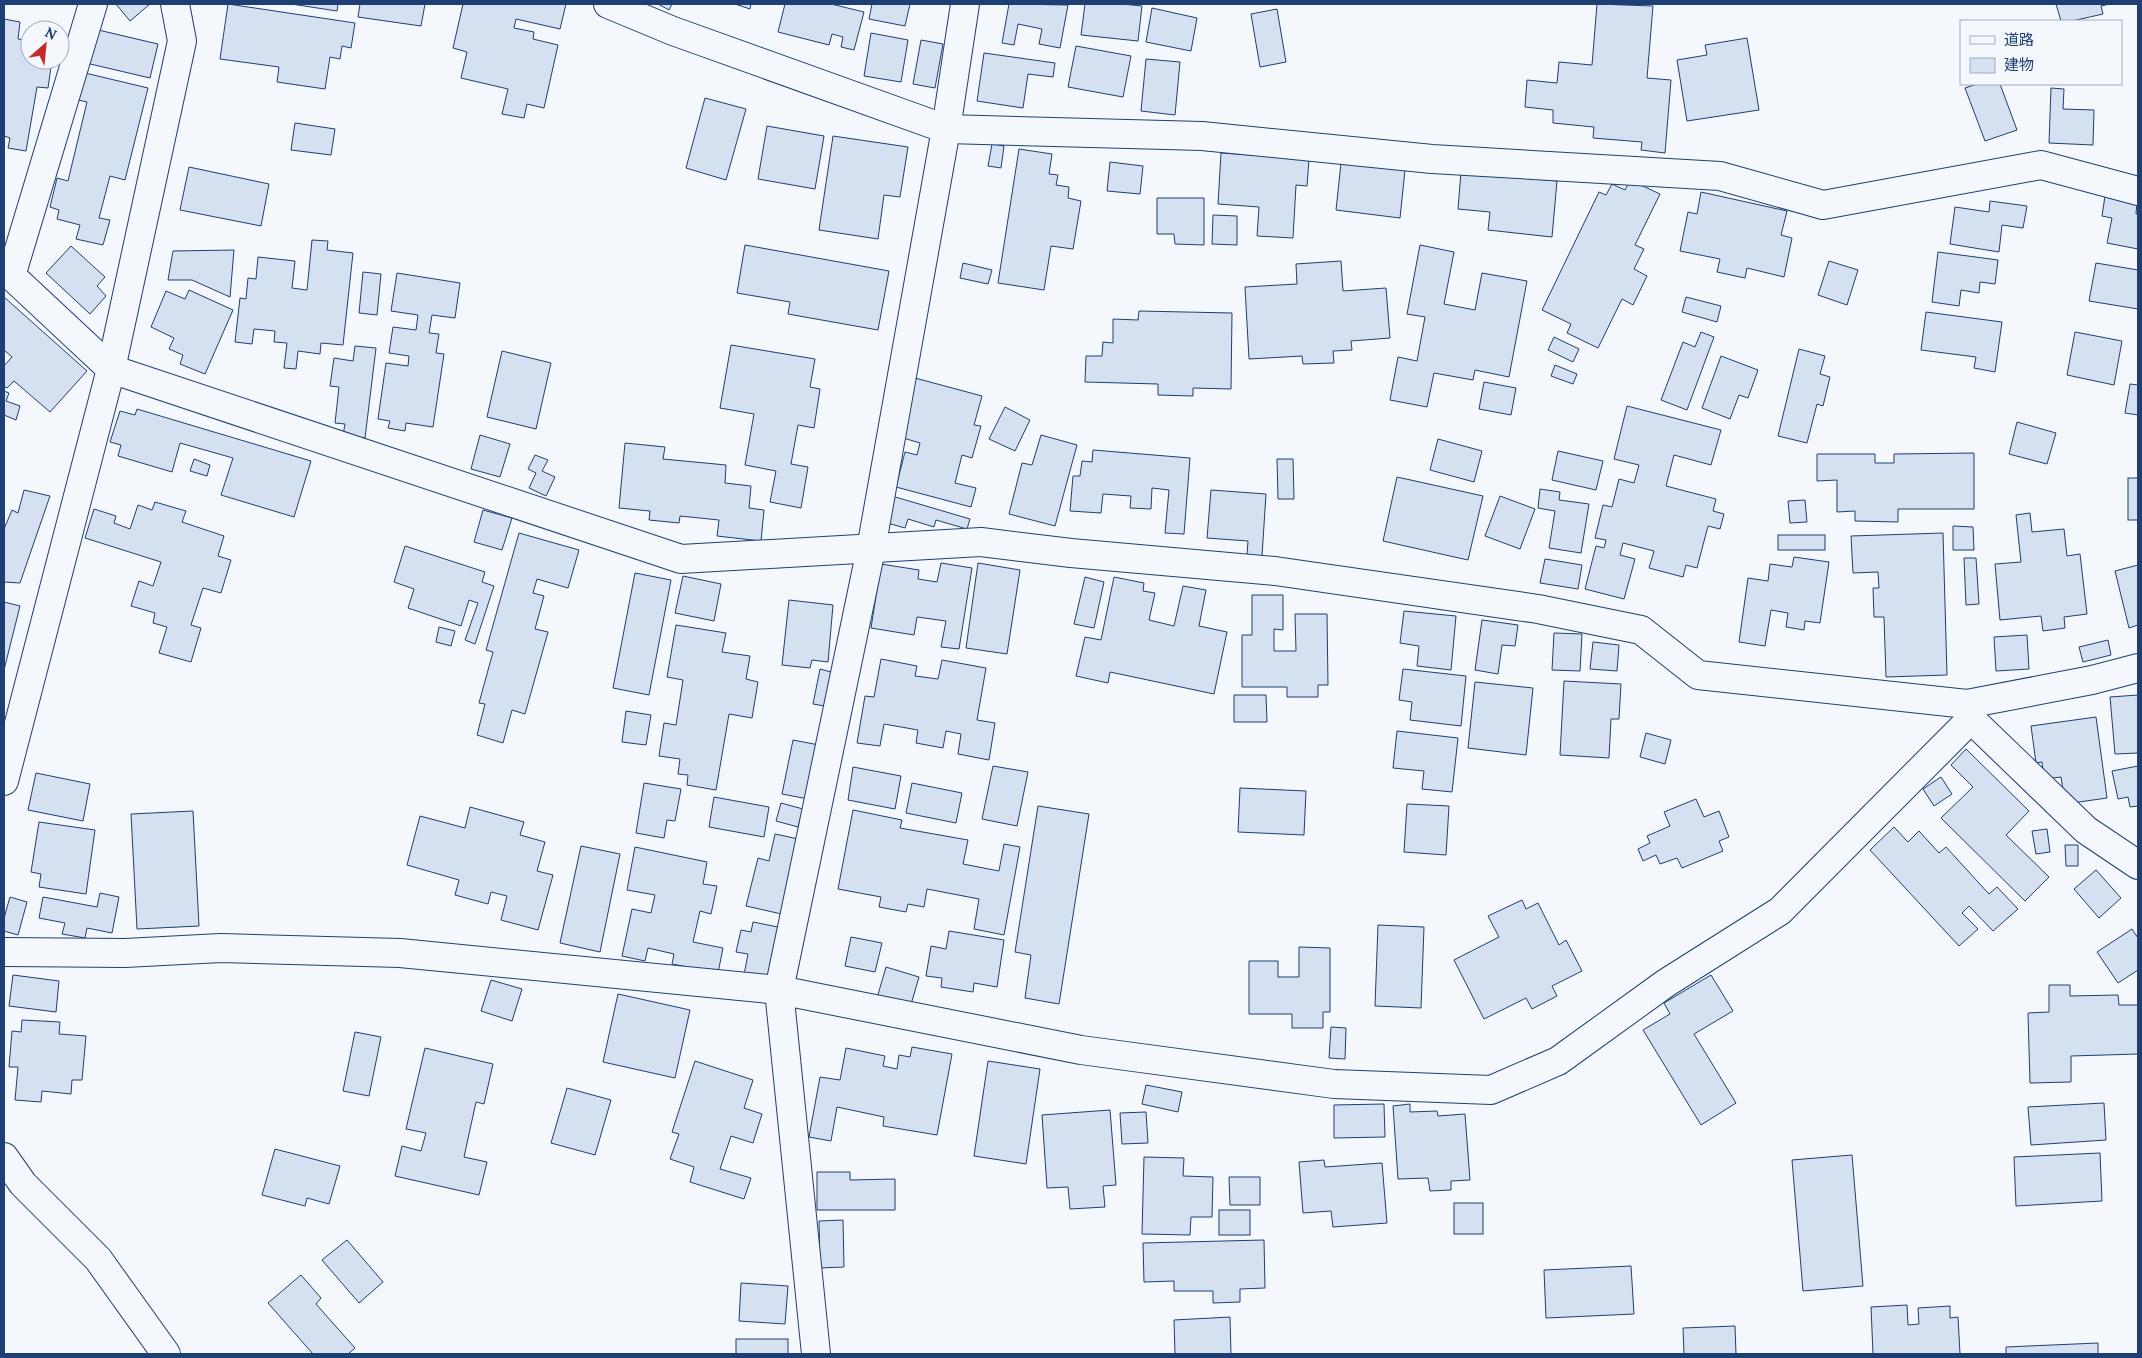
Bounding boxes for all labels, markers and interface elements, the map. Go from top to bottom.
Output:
north arrow [20,20,70,70]
legend [1960,20,2122,85]
text: N [42,23,60,44]
text: 道路 [2004,30,2034,49]
text: 建物 [2004,55,2034,74]

